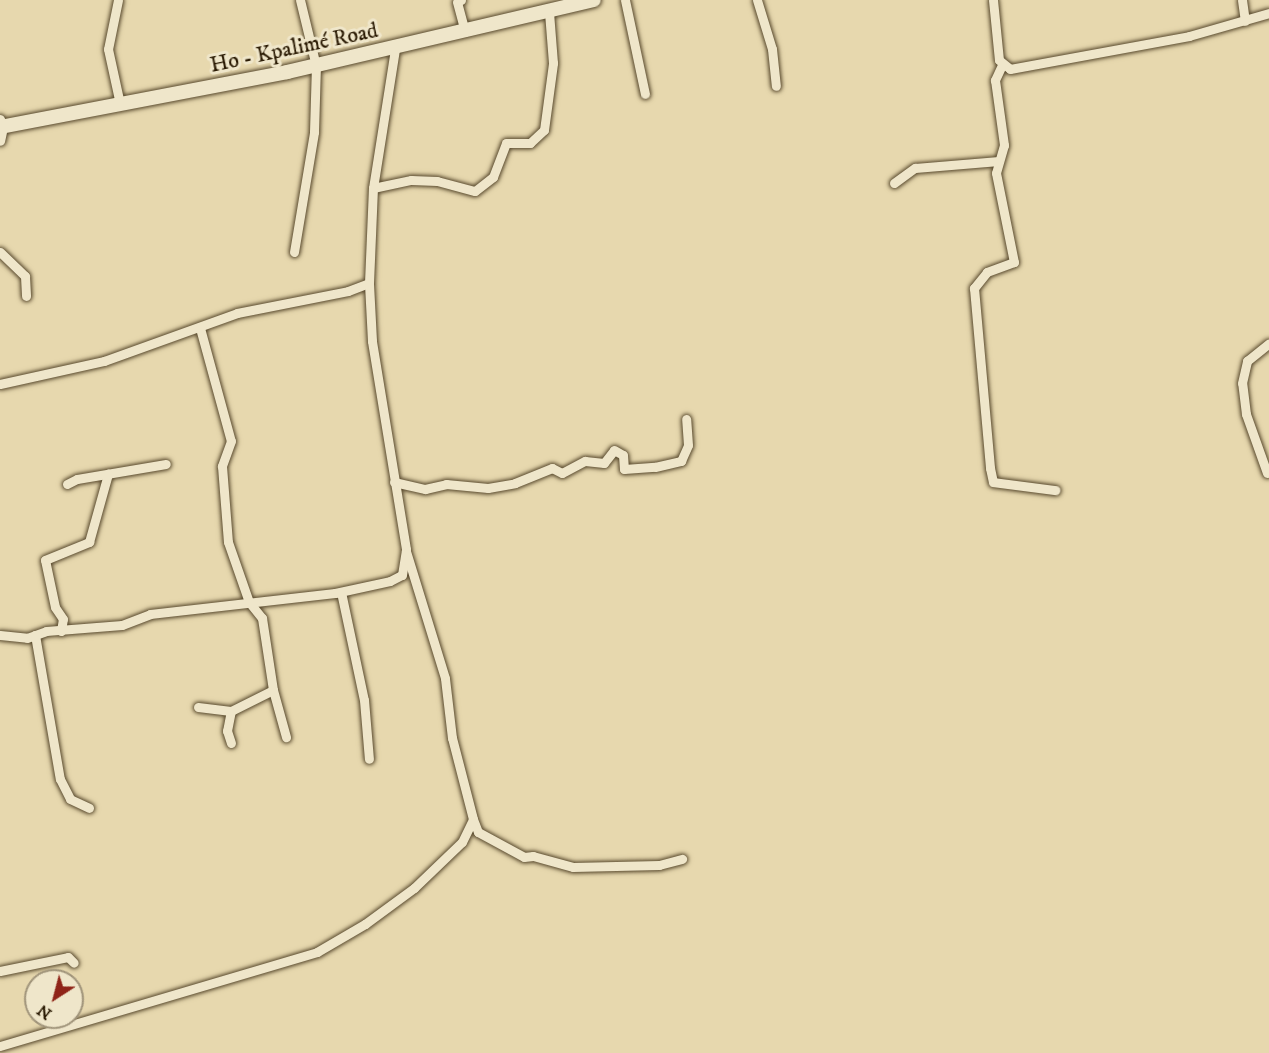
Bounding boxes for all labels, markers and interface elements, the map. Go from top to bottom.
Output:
street label: Ho - Kpalimé Road [208,17,380,79]
north arrow [24,969,84,1029]
text: N [33,1000,56,1024]

